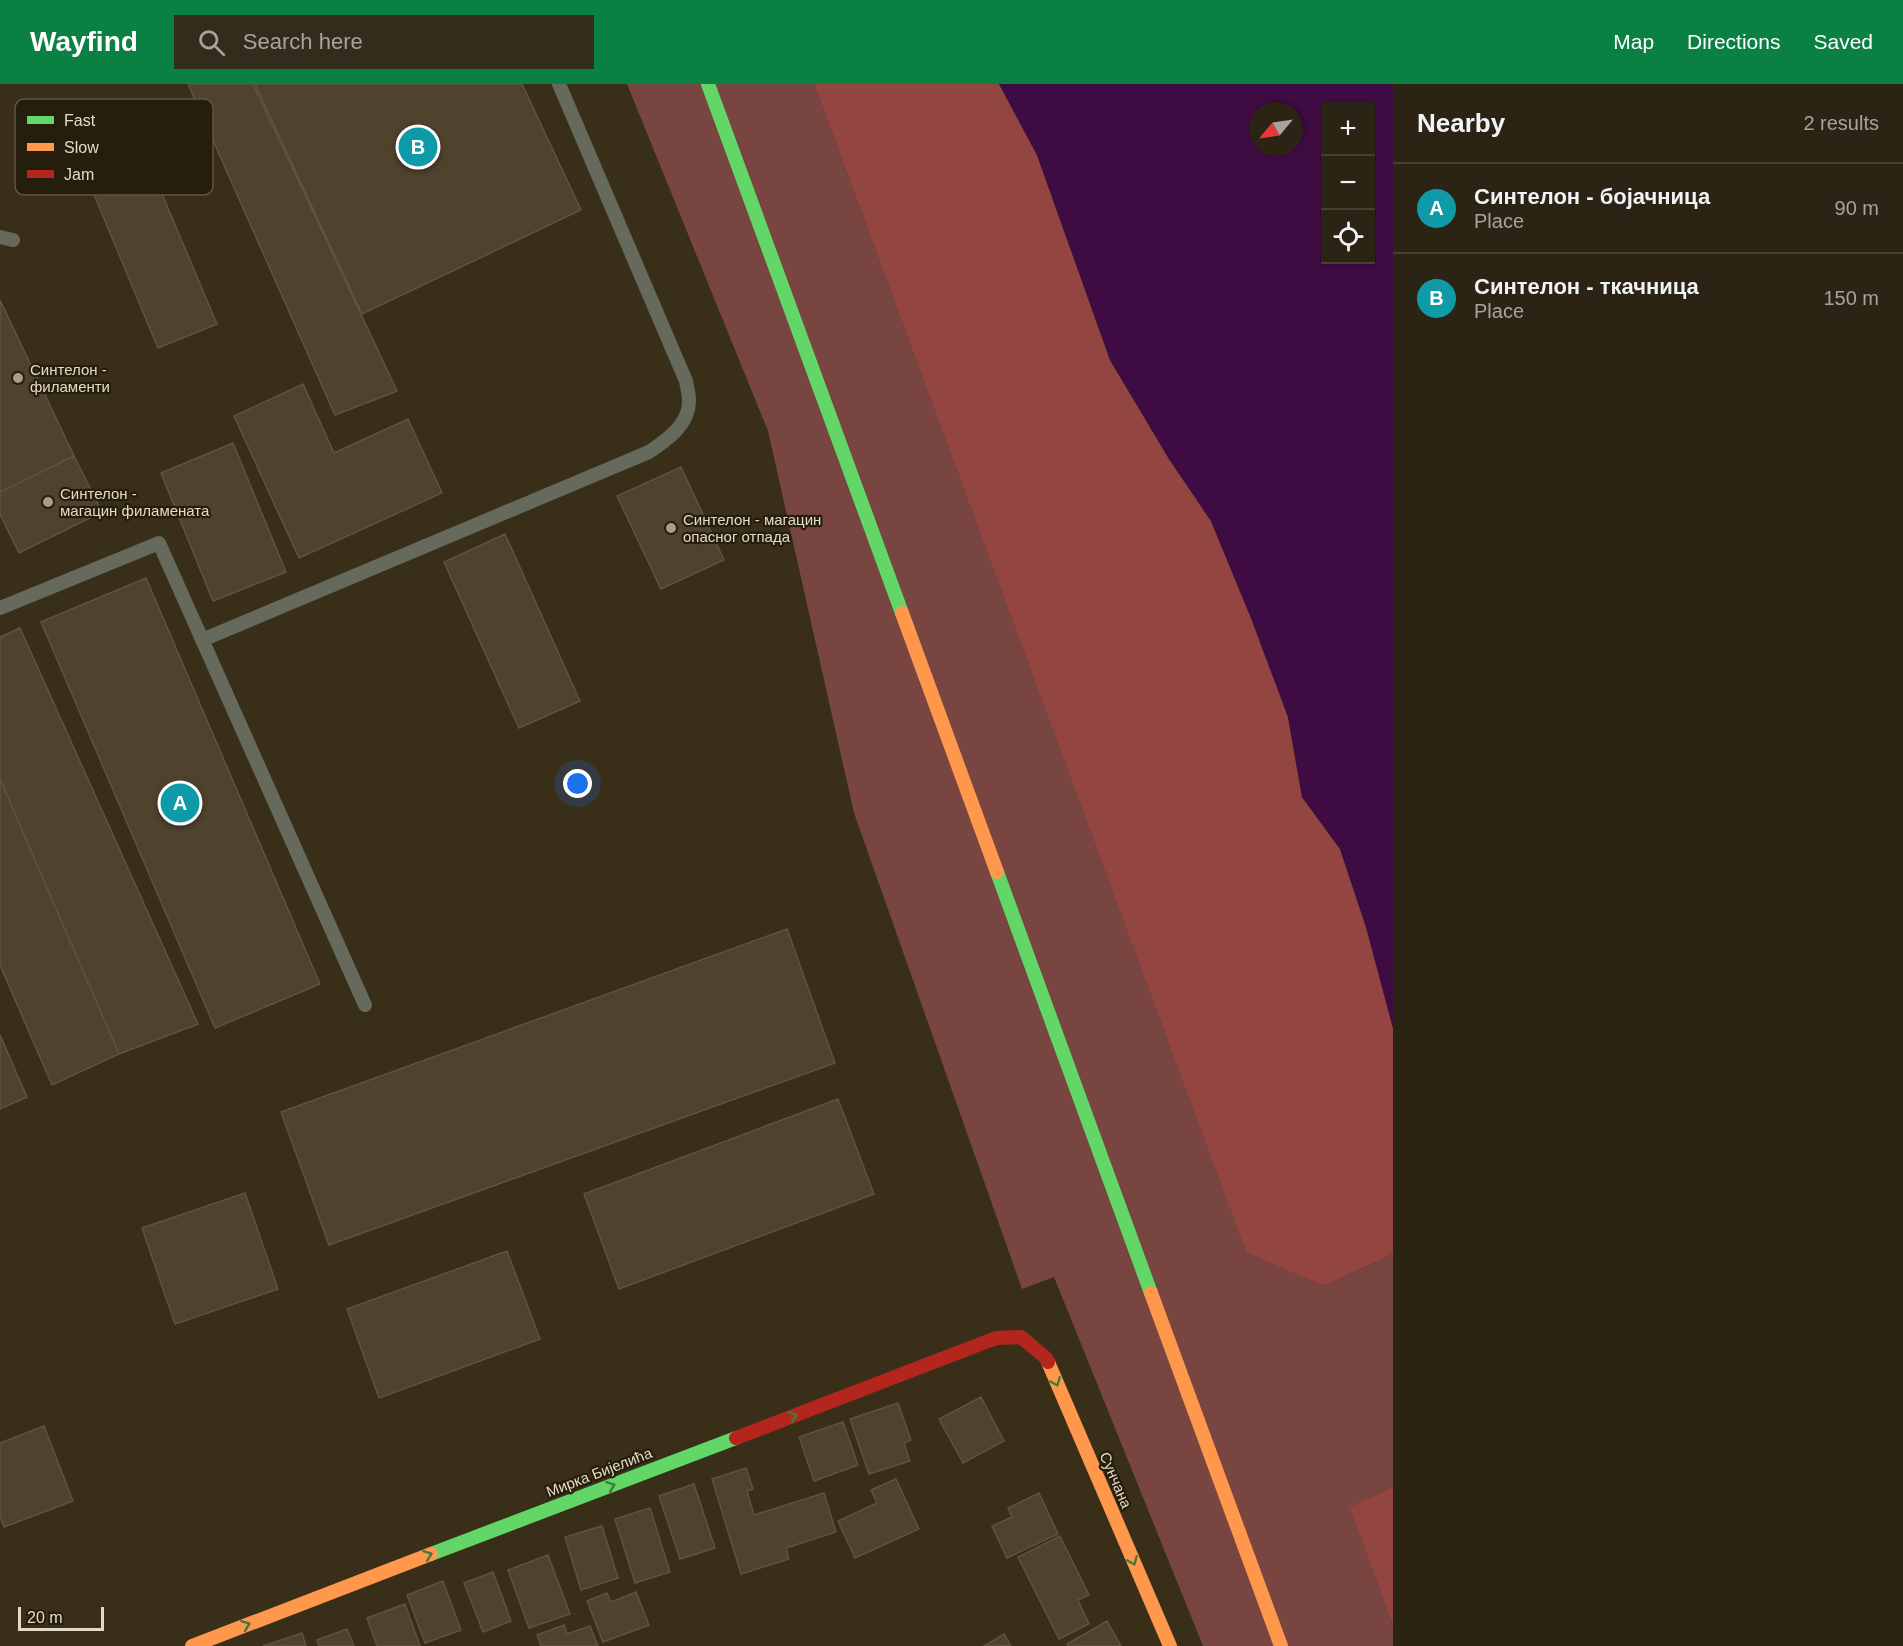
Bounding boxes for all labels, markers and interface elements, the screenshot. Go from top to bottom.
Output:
search box [174,15,594,69]
text: Wayfind [30,26,138,57]
icon: search [195,26,228,59]
text: Search here [243,29,363,54]
text: Map [1613,30,1654,53]
text: Directions [1687,30,1780,53]
text: Saved [1813,30,1873,53]
legend [15,99,213,195]
north arrow [1249,102,1303,156]
map controls [1321,102,1375,264]
button: + [1321,102,1375,156]
text: Nearby [1417,108,1505,138]
text: Fast [64,112,96,129]
text: 2 results [1803,112,1879,134]
pin: B [398,124,438,170]
text: Slow [64,139,99,156]
button: − [1321,156,1375,210]
text: Jam [64,166,94,183]
text: Синтелон - бојачница [1474,184,1710,209]
text: A [1429,197,1444,219]
text: 90 m [1835,197,1879,219]
button: locate [1321,210,1375,264]
text: Place [1474,210,1524,232]
text: Синтелон - ткачница [1474,274,1699,299]
text: B [1429,287,1444,309]
text: 150 m [1823,287,1879,309]
text: Place [1474,300,1524,322]
place label: Синтелон - филаменти [30,361,110,395]
marker: Синтелон - филаменти [11,371,25,385]
place label: Синтелон - магацин филамената [60,485,210,519]
marker: Синтелон - магацин филамената [41,495,55,509]
place label: Синтелон - магацин опасног отпада [683,511,821,545]
marker: Синтелон - магацин опасног отпада [664,521,678,535]
your location [563,769,592,798]
pin: A [160,780,200,826]
one-way arrow [1049,1375,1061,1386]
one-way arrow [786,1411,797,1423]
street label: Мирка Бијелића [544,1444,655,1500]
street label: Сунчана [1097,1449,1136,1511]
one-way arrow [604,1481,615,1493]
one-way arrow [423,1550,433,1563]
one-way arrow [1126,1554,1138,1565]
scale bar [18,1604,104,1632]
text: 20 m [27,1609,63,1626]
one-way arrow [240,1620,251,1632]

